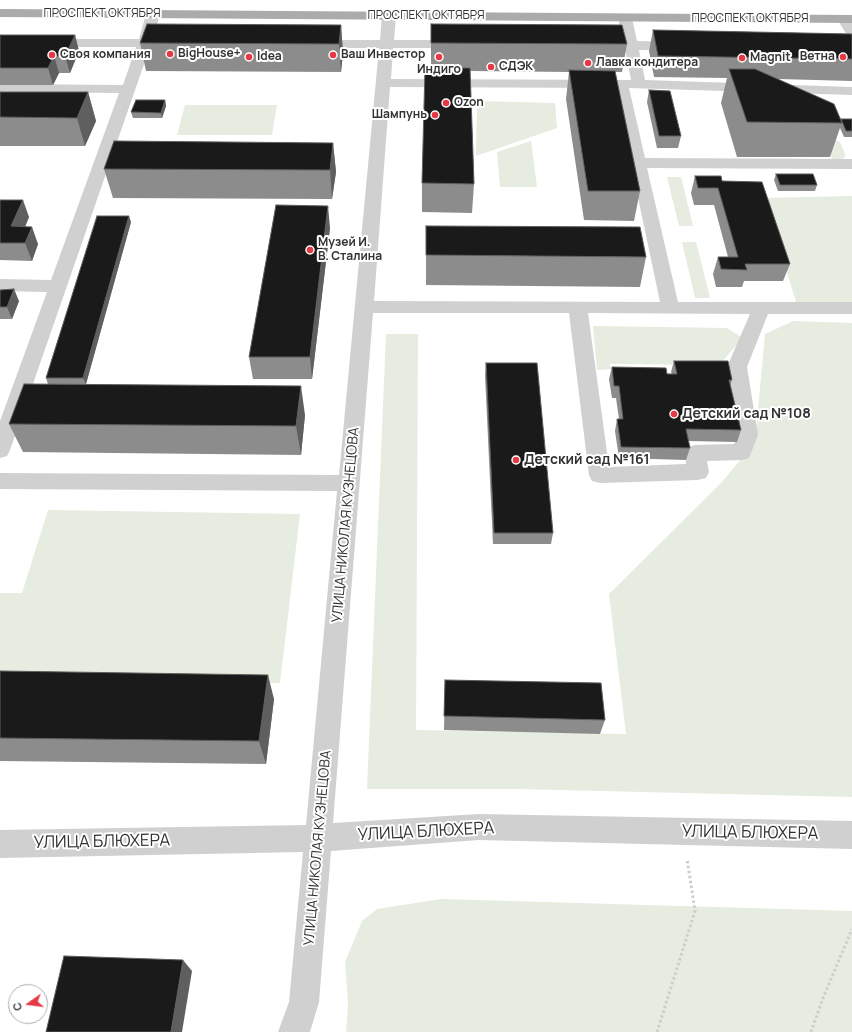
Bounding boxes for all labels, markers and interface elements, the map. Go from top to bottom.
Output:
street label: ПРОСПЕКТ ОКТЯБРЯ [43,7,161,21]
street label: ПРОСПЕКТ ОКТЯБРЯ [367,9,485,23]
street label: ПРОСПЕКТ ОКТЯБРЯ [691,12,809,26]
place label: BigHouse+ [178,47,240,61]
place label: Своя компания [60,48,151,62]
place label: Ваш Инвестор [341,48,425,62]
marker: BigHouse+ [165,49,175,59]
marker: Своя компания [47,50,57,60]
place label: Idea [257,50,282,64]
marker: Ваш Инвестор [328,50,338,60]
place label: Ветна [800,50,835,64]
place label: Magnit [750,51,791,65]
marker: Idea [244,52,254,62]
marker: Индиго [434,52,444,62]
marker: Ветна [838,52,848,62]
marker: Magnit [737,53,747,63]
place label: Лавка кондитера [596,56,698,70]
marker: Лавка кондитера [583,58,593,68]
place label: СДЭК [499,60,533,74]
marker: СДЭК [486,62,496,72]
place label: Индиго [417,63,461,77]
place label: Ozon [454,96,484,110]
marker: Ozon [441,98,451,108]
place label: Шампунь [372,108,427,122]
marker: Шампунь [430,110,440,120]
place label: Музей И. В. Сталина [318,236,382,264]
marker: Музей И. В. Сталина [305,245,315,255]
place label: Детский сад №108 [682,406,811,422]
marker: Детский сад №108 [669,409,679,419]
street label: УЛИЦА НИКОЛАЯ КУЗНЕЦОВА [329,427,363,623]
place label: Детский сад №161 [524,452,650,468]
marker: Детский сад №161 [511,455,521,465]
street label: УЛИЦА НИКОЛАЯ КУЗНЕЦОВА [301,750,335,946]
street label: УЛИЦА БЛЮХЕРА [357,818,495,846]
street label: УЛИЦА БЛЮХЕРА [682,822,818,844]
street label: УЛИЦА БЛЮХЕРА [34,831,170,853]
north arrow [8,984,48,1024]
text: С [9,1001,25,1013]

